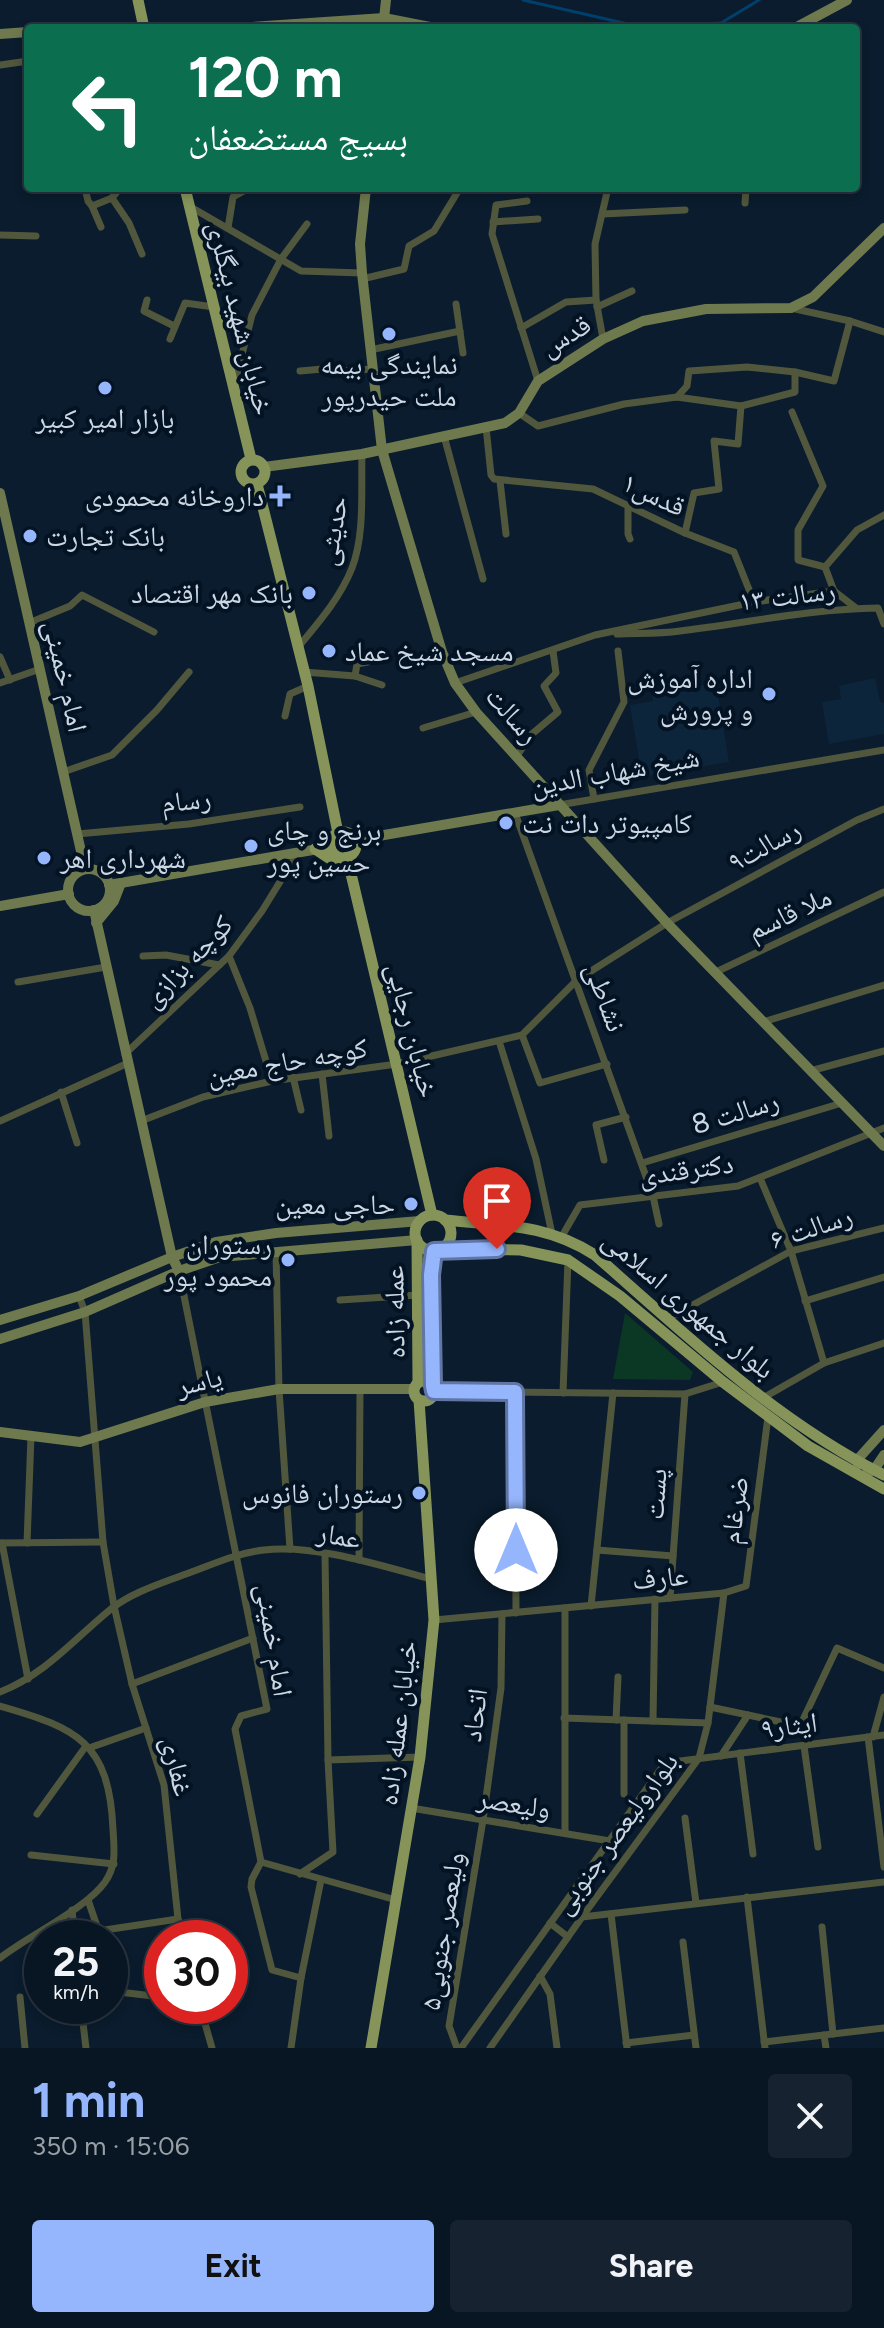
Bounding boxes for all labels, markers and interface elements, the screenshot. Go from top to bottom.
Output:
text: 120 m [188,44,343,111]
icon: left [56,56,160,160]
text: بسیج مستضعفان [188,116,408,159]
street label: خیابان شهید بیگلری [200,218,282,418]
street label: قدس [533,307,597,364]
marker: نمایندگی بیمه ملت حیدرپور [380,325,398,343]
place label: نمایندگی بیمه ملت حیدرپور [320,347,458,413]
marker: بازار امیر کبیر [96,379,114,397]
place label: بازار امیر کبیر [35,401,174,435]
street label: قدس۱ [616,465,691,524]
place label: داروخانه محمودی [85,479,264,513]
marker: داروخانه محمودی [271,487,289,505]
street label: حدیثی [309,494,356,569]
place label: بانک تجارت [46,519,165,553]
marker: بانک تجارت [21,527,39,545]
street label: رسالت ۱۳ [737,572,837,618]
place label: بانک مهر اقتصاد [131,576,293,610]
marker: بانک مهر اقتصاد [300,584,318,602]
street label: امام خمینی [35,617,95,736]
place label: مسجد شیخ عماد [345,634,514,669]
marker: مسجد شیخ عماد [320,642,338,660]
place label: اداره آموزش و پرورش [627,661,753,728]
street label: رسالت [479,679,547,751]
marker: اداره آموزش و پرورش [760,685,778,703]
street label: شیخ شهاب الدین [528,739,702,804]
street label: رسام [159,780,213,822]
place label: کامپیوتر دات نت [522,806,692,840]
street label: رسالت۹ [722,811,806,879]
place label: برنج و چای حسین پور [266,813,382,880]
marker: کامپیوتر دات نت [497,814,515,832]
marker: برنج و چای حسین پور [242,837,260,855]
place label: شهرداری اهر [59,841,186,875]
marker: شهرداری اهر [35,849,53,867]
street label: ملا قاسم [742,879,837,949]
street label: کوچه بزازی [135,907,240,1014]
street label: نشاطی [577,958,634,1037]
street label: خیابان رجایی [379,959,446,1101]
street label: کوچه حاج معین [204,1030,371,1093]
street label: رسالت 8 [687,1083,783,1141]
street label: دکترقندی [637,1146,735,1192]
pin [463,1167,531,1249]
icon: arrive [475,1179,519,1223]
place label: حاجی معین [275,1187,395,1222]
marker: حاجی معین [402,1195,420,1213]
street label: رسالت ۶ [766,1198,856,1256]
street label: بلوار جمهوری اسلامی [595,1222,782,1387]
place label: رستوران محمود پور [163,1227,272,1293]
marker: رستوران محمود پور [279,1251,297,1269]
street label: عمله زاده [376,1265,412,1359]
street label: یاسر [171,1359,226,1403]
street label: پست [636,1467,674,1521]
street label: ضرغام [712,1474,758,1546]
place label: رستوران فانوس [242,1476,403,1511]
marker: رستوران فانوس [410,1484,428,1502]
position arrow [474,1508,558,1592]
street label: عمار [314,1514,363,1556]
street label: عارف [631,1558,689,1596]
street label: امام خمینی [247,1581,301,1699]
street label: خیابان عمله زاده [370,1639,424,1807]
street label: اتحاد [454,1686,494,1744]
street label: ایثار۹ [759,1705,819,1745]
street label: غفاری [155,1733,201,1799]
street label: بلوارولیعصر جنوبی [545,1745,686,1921]
street label: ولیعصر [474,1780,553,1826]
street label: ولیعصر جنوبی۵ [413,1850,472,2012]
speed limit sign: 30 [144,1920,248,2024]
text: 25 [53,1938,99,1986]
text: km/h [53,1980,99,2004]
text: 1 min [32,2071,145,2129]
button: close [768,2074,852,2158]
text: 350 m · 15:06 [32,2130,189,2162]
button: Exit [32,2220,434,2312]
button: Share [450,2220,852,2312]

